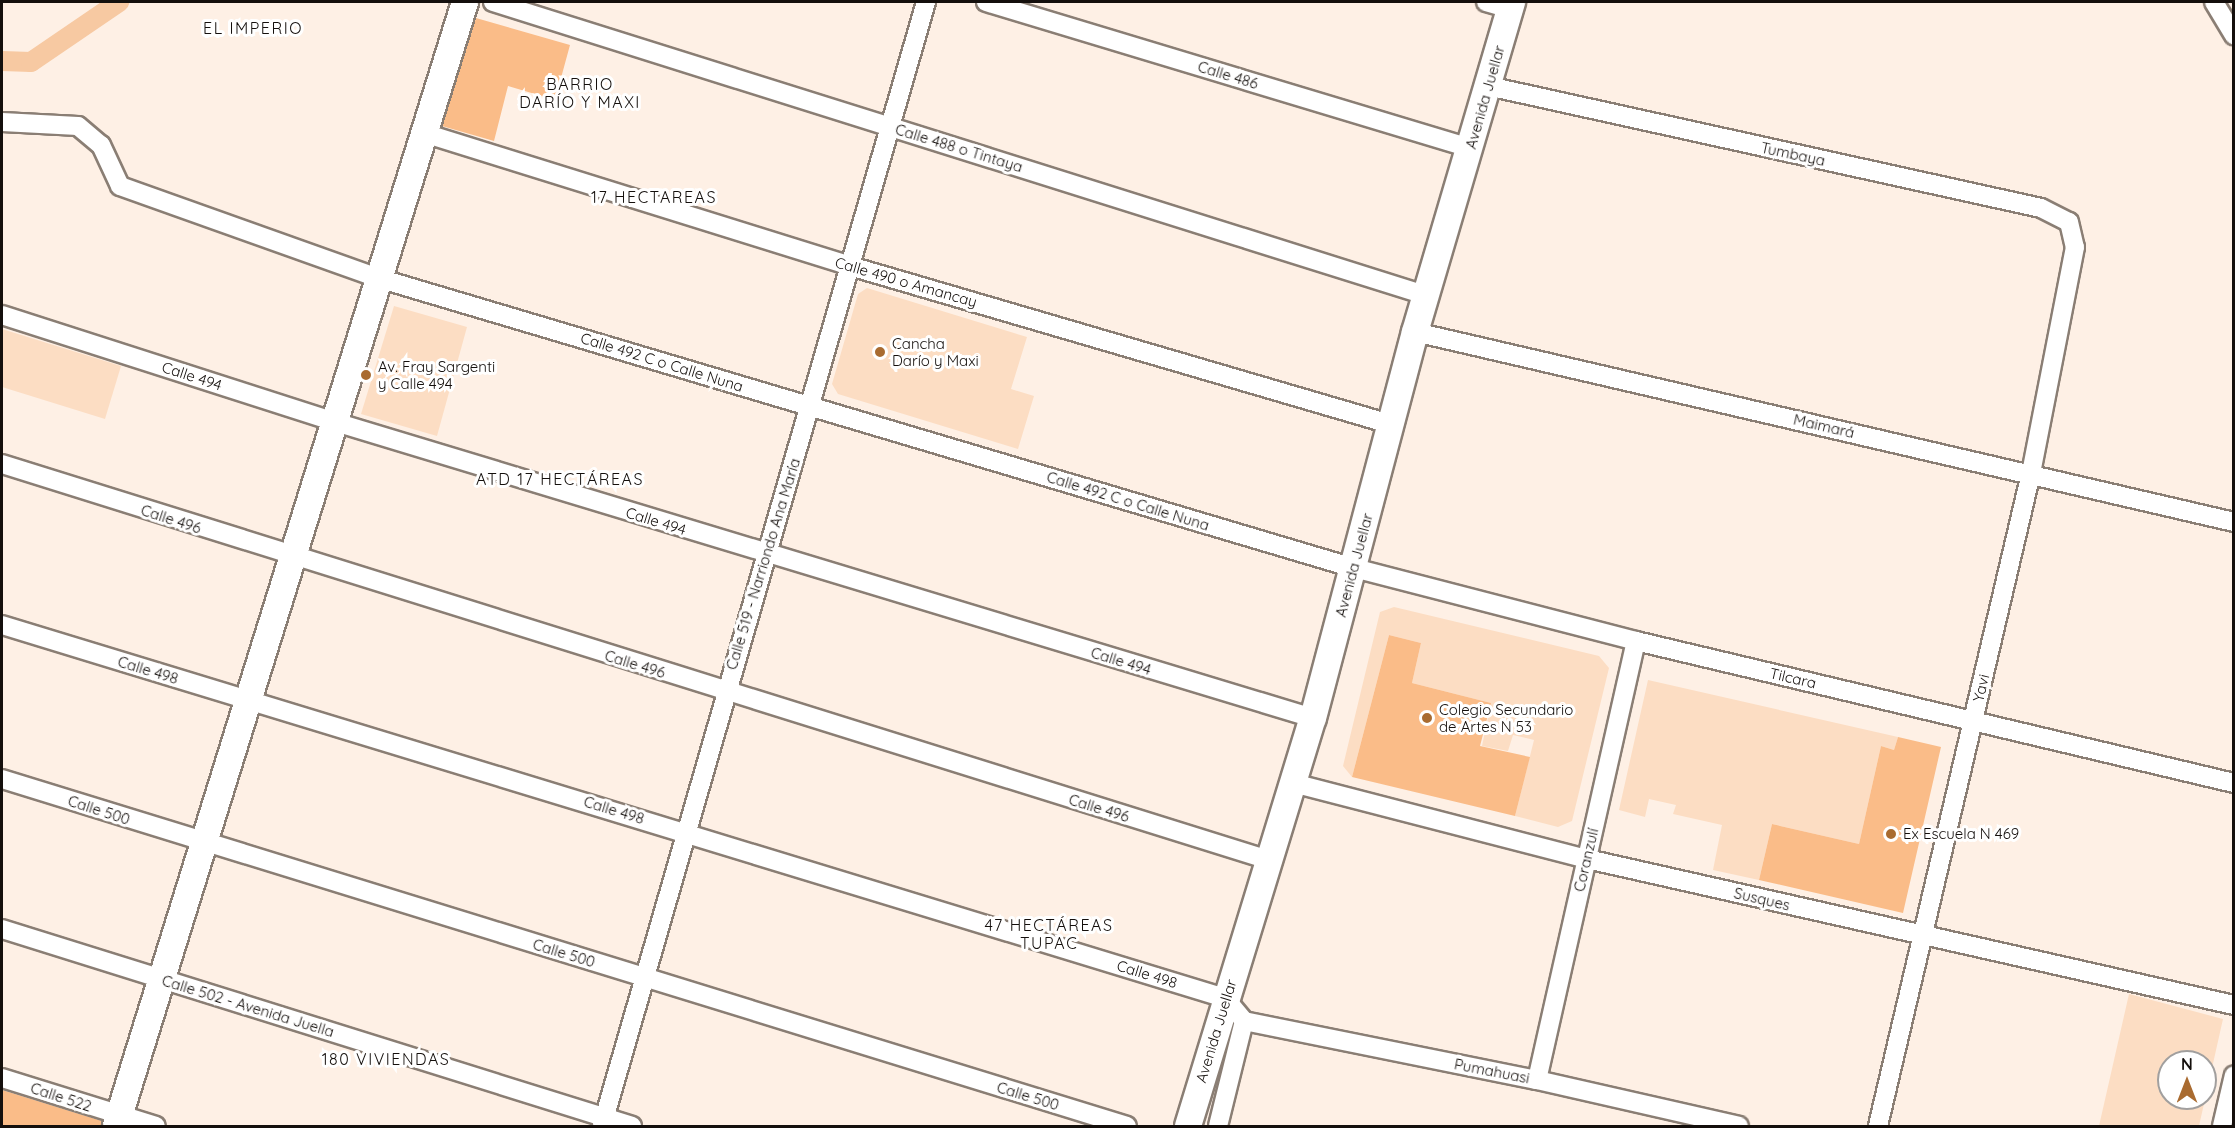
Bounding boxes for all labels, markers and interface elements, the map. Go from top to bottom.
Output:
district label: EL IMPERIO [203,18,303,38]
street label: Avenida Juellar [1462,43,1508,151]
street label: Calle 486 [1196,57,1260,93]
district label: BARRIO DARÍO Y MAXI [519,74,641,112]
street label: Calle 488 o Tintaya [893,120,1025,176]
street label: Tumbaya [1759,138,1827,170]
district label: 17 HECTAREAS [591,187,717,207]
street label: Calle 490 o Amancay [833,253,979,311]
street label: Calle 492 C o Calle Nuna [579,329,745,395]
place label: Cancha Darío y Maxi [892,334,979,369]
marker: Cancha Darío y Maxi [873,345,887,359]
place label: Av. Fray Sargenti y Calle 494 [378,357,495,392]
street label: Calle 494 [160,358,224,394]
marker: Av. Fray Sargenti y Calle 494 [359,368,373,382]
street label: Maimará [1792,410,1856,442]
street label: Calle 519 - Narriondo Ana María [722,456,804,672]
street label: Calle 492 C o Calle Nuna [1045,468,1211,534]
district label: ATD 17 HECTÁREAS [476,469,644,489]
street label: Calle 496 [139,501,203,537]
street label: Calle 494 [624,503,688,539]
street label: Avenida Juellar [1331,511,1377,619]
street label: Calle 494 [1089,643,1153,679]
street label: Calle 496 [603,646,667,682]
street label: Calle 498 [116,652,180,688]
street label: Tilcara [1768,664,1818,692]
street label: Yavi [1969,672,1993,704]
place label: Colegio Secundario de Artes N 53 [1439,700,1573,735]
marker: Colegio Secundario de Artes N 53 [1420,711,1434,725]
street label: Calle 496 [1067,790,1131,826]
street label: Calle 500 [66,792,132,828]
street label: Calle 498 [582,792,646,828]
place label: Ex Escuela N 469 [1903,825,2019,843]
street label: Coranzulí [1570,827,1602,893]
marker: Ex Escuela N 469 [1884,827,1898,841]
street label: Susques [1732,884,1792,914]
district label: 47 HECTÁREAS TUPAC [985,915,1113,953]
street label: Calle 500 [531,935,597,971]
street label: Calle 498 [1115,956,1179,992]
street label: Calle 502 - Avenida Juella [160,971,336,1041]
street label: Avenida Juellar [1192,977,1240,1085]
district label: 180 VIVIENDAS [322,1049,450,1069]
north arrow [2157,1050,2217,1110]
text: N [2181,1054,2193,1074]
street label: Pumahuasi [1453,1055,1531,1087]
street label: Calle 500 [995,1078,1061,1114]
street label: Calle 522 [28,1079,94,1115]

